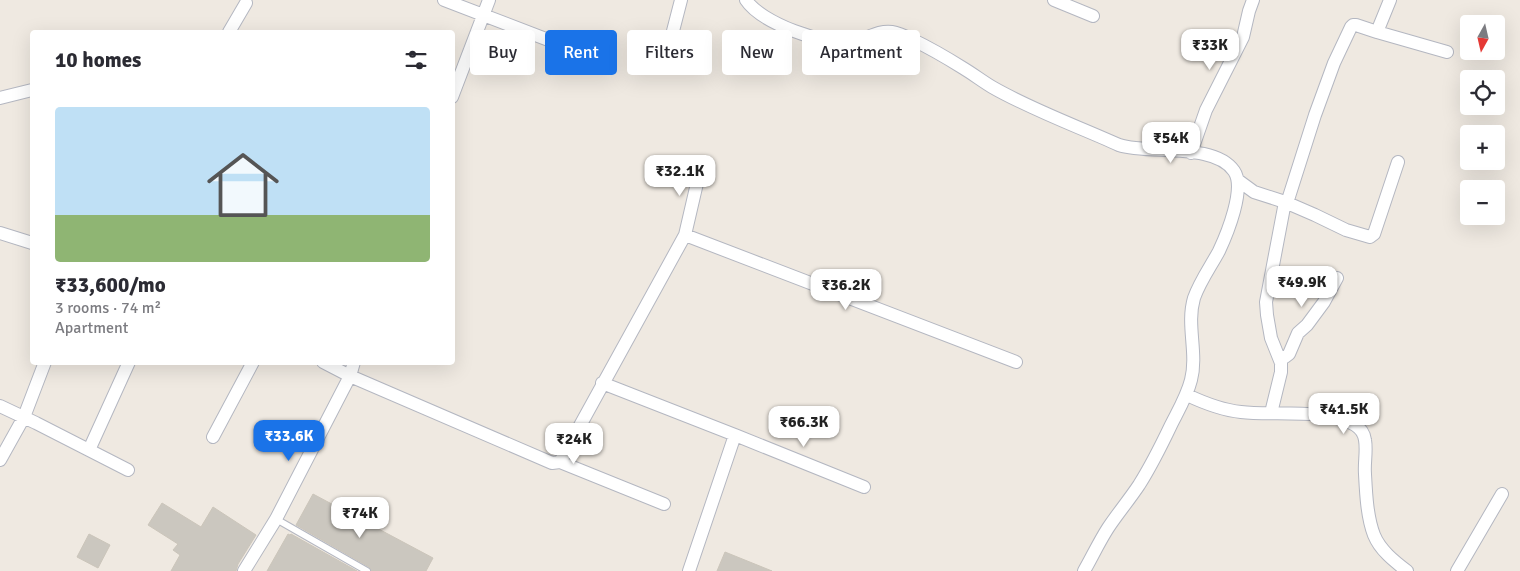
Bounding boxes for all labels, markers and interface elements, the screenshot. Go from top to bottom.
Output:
north arrow [1460,15,1505,60]
map controls [1460,15,1505,225]
pin: ₹33K [1180,28,1240,71]
chip: Buy [470,30,535,75]
chip: Rent [545,30,617,75]
chip: Filters [627,30,712,75]
chip: New [722,30,792,75]
chip: Apartment [802,30,920,75]
text: ₹33K [1192,35,1228,55]
icon: filters [402,46,430,74]
text: 10 homes [55,47,141,73]
button: locate [1460,70,1505,115]
pin: ₹54K [1141,121,1201,164]
button: + [1460,125,1505,170]
text: ₹54K [1153,128,1189,148]
icon: home [198,140,288,230]
pin: ₹32.1K [639,154,721,197]
text: ₹32.1K [655,161,705,181]
button: − [1460,180,1505,225]
pin: ₹49.9K [1261,266,1343,308]
pin: ₹36.2K [805,268,887,311]
text: ₹33,600/mo [55,272,166,298]
text: ₹49.9K [1277,272,1327,292]
text: ₹36.2K [821,275,871,295]
text: 3 rooms · 74 m² [55,298,161,318]
text: Apartment [55,318,128,338]
pin: ₹41.5K [1303,392,1385,435]
text: ₹41.5K [1319,399,1369,419]
pin: ₹66.3K [763,406,845,448]
text: ₹66.3K [779,412,829,432]
pin: ₹33.6K [248,420,330,462]
pin: ₹24K [544,422,604,465]
text: ₹33.6K [264,426,314,446]
text: ₹24K [556,429,592,449]
pin: ₹74K [330,496,390,539]
text: ₹74K [342,503,378,523]

